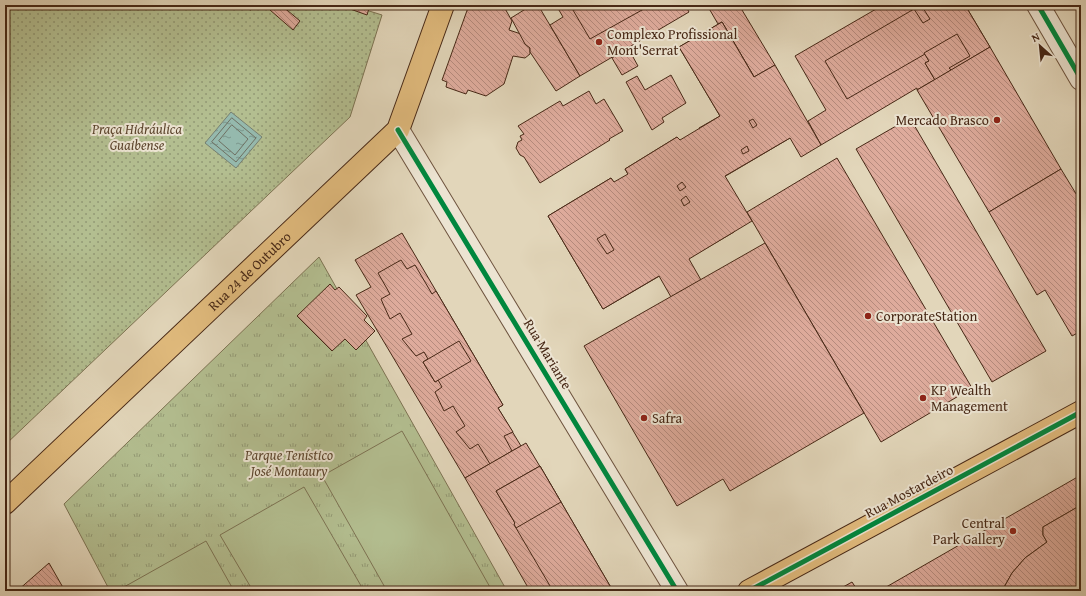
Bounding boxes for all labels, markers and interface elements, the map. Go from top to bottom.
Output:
place label: Complexo Profissional Mont'Serrat [607,24,737,60]
north arrow [1020,26,1060,66]
text: N [1029,28,1043,46]
marker: Complexo Profissional Mont'Serrat [594,37,604,47]
place label: Mercado Brasco [896,110,989,130]
marker: Mercado Brasco [992,115,1002,125]
park label: Praça Hidráulica Guaibense [91,119,182,155]
street label: Rua 24 de Outubro [203,227,295,315]
place label: CorporateStation [876,306,977,326]
marker: CorporateStation [863,311,873,321]
street label: Rua Mariante [519,315,577,393]
place label: KP Wealth Management [931,380,1008,416]
marker: KP Wealth Management [918,393,928,403]
place label: Safra [652,408,683,428]
marker: Safra [639,413,649,423]
park label: Parque Tenístico José Montaury [244,445,333,481]
street label: Rua Mostardeiro [861,459,957,523]
place label: Central Park Gallery [933,513,1005,549]
marker: Central Park Gallery [1008,526,1018,536]

